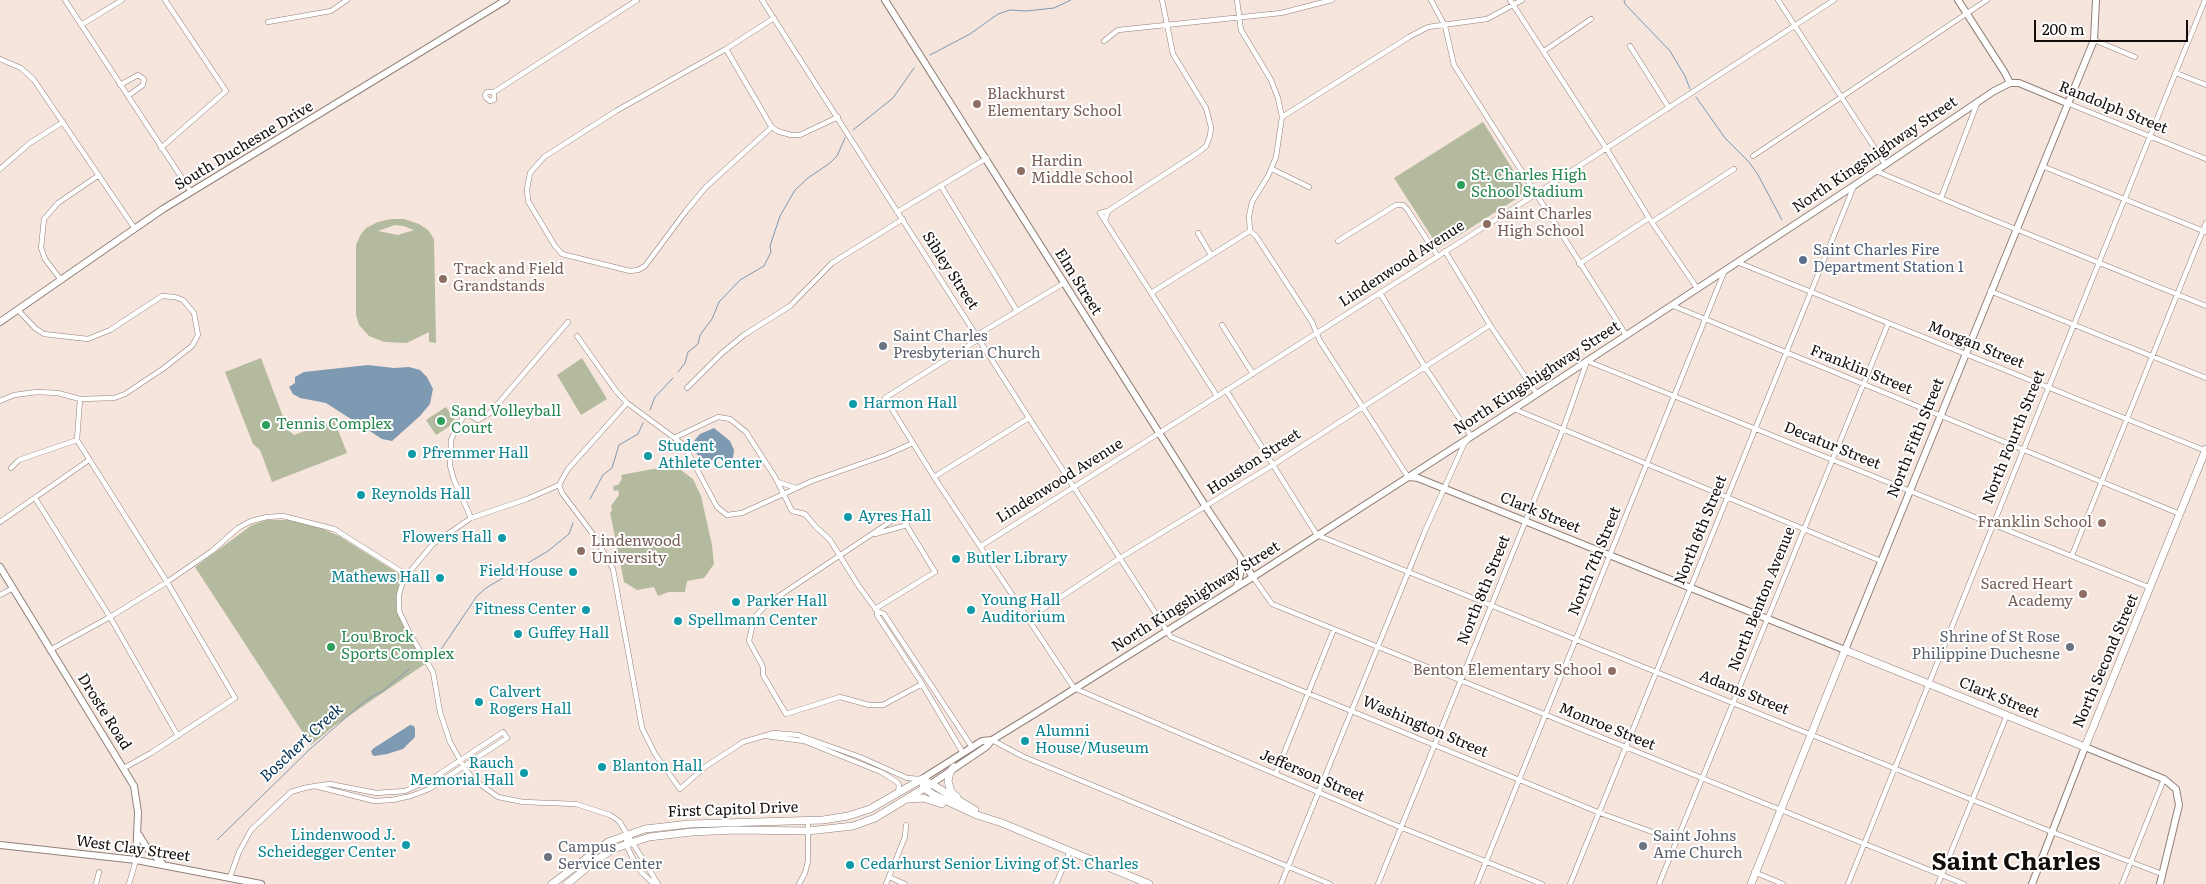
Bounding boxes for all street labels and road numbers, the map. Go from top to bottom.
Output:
street label: Randolph Street [2056,78,2170,138]
street label: North Kingshighway Street [1789,93,1961,217]
street label: South Duchesne Drive [172,98,316,194]
street label: Lindenwood Avenue [1336,217,1468,311]
street label: Sibley Street [918,229,982,313]
street label: Elm Street [1051,245,1105,319]
street label: North Kingshighway Street [1450,317,1624,439]
street label: Morgan Street [1925,317,2027,373]
street label: Franklin Street [1807,341,1915,399]
street label: North Fourth Street [1979,368,2049,506]
street label: North Fifth Street [1884,375,1948,501]
street label: Decatur Street [1781,418,1883,474]
street label: Houston Street [1204,425,1304,499]
street label: Lindenwood Avenue [994,435,1126,527]
street label: North 6th Street [1671,473,1731,587]
street label: Clark Street [1497,489,1583,537]
street label: North 7th Street [1565,504,1625,618]
street label: North Benton Avenue [1725,524,1799,674]
street label: North 8th Street [1454,533,1514,647]
street label: North Kingshighway Street [1109,538,1283,656]
street label: North Second Street [2070,591,2142,731]
street label: Adams Street [1697,667,1791,719]
street label: Droste Road [73,670,135,754]
street label: Clark Street [1956,674,2042,722]
street label: Washington Street [1360,692,1490,762]
street label: Monroe Street [1556,699,1658,755]
street label: Jefferson Street [1257,746,1367,806]
street label: First Capitol Drive [667,799,799,821]
street label: West Clay Street [75,832,191,866]

